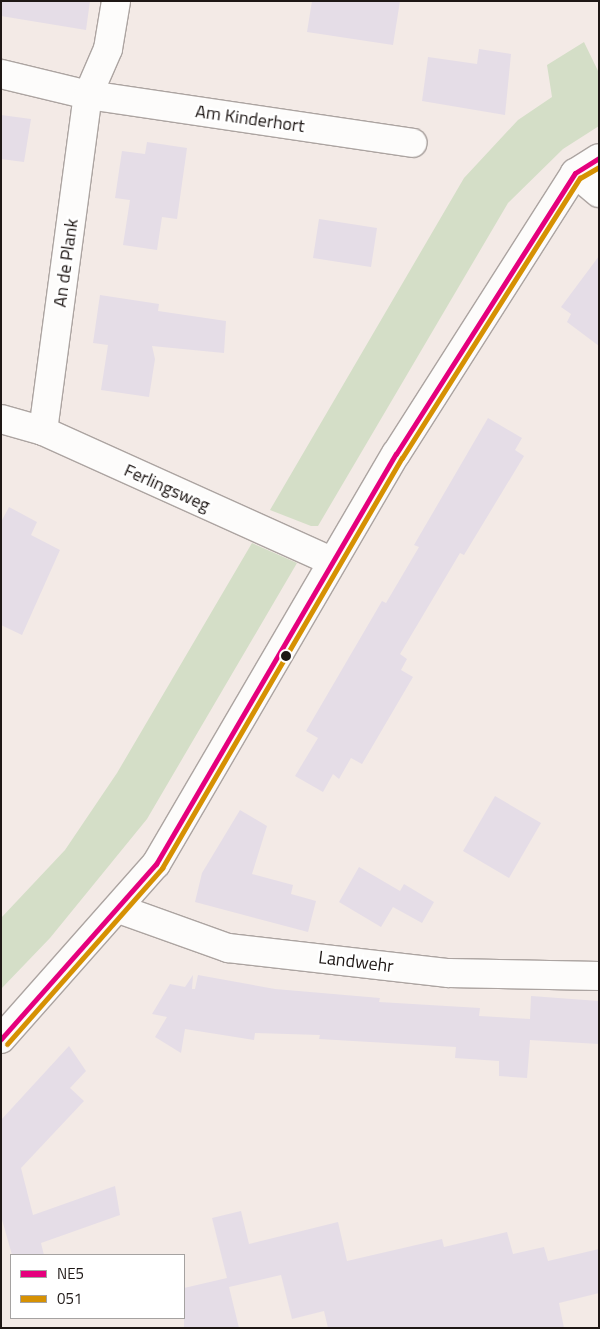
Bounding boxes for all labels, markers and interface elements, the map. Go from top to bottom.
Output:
street label: Am Kinderhort [194,101,306,137]
street label: An de Plank [49,217,83,309]
street label: Ferlingsweg [121,459,213,517]
unlabelled marker [281,651,291,661]
street label: Landwehr [317,947,395,977]
legend [10,1254,185,1319]
text: NE5 [57,1262,84,1285]
text: 051 [57,1287,82,1310]

